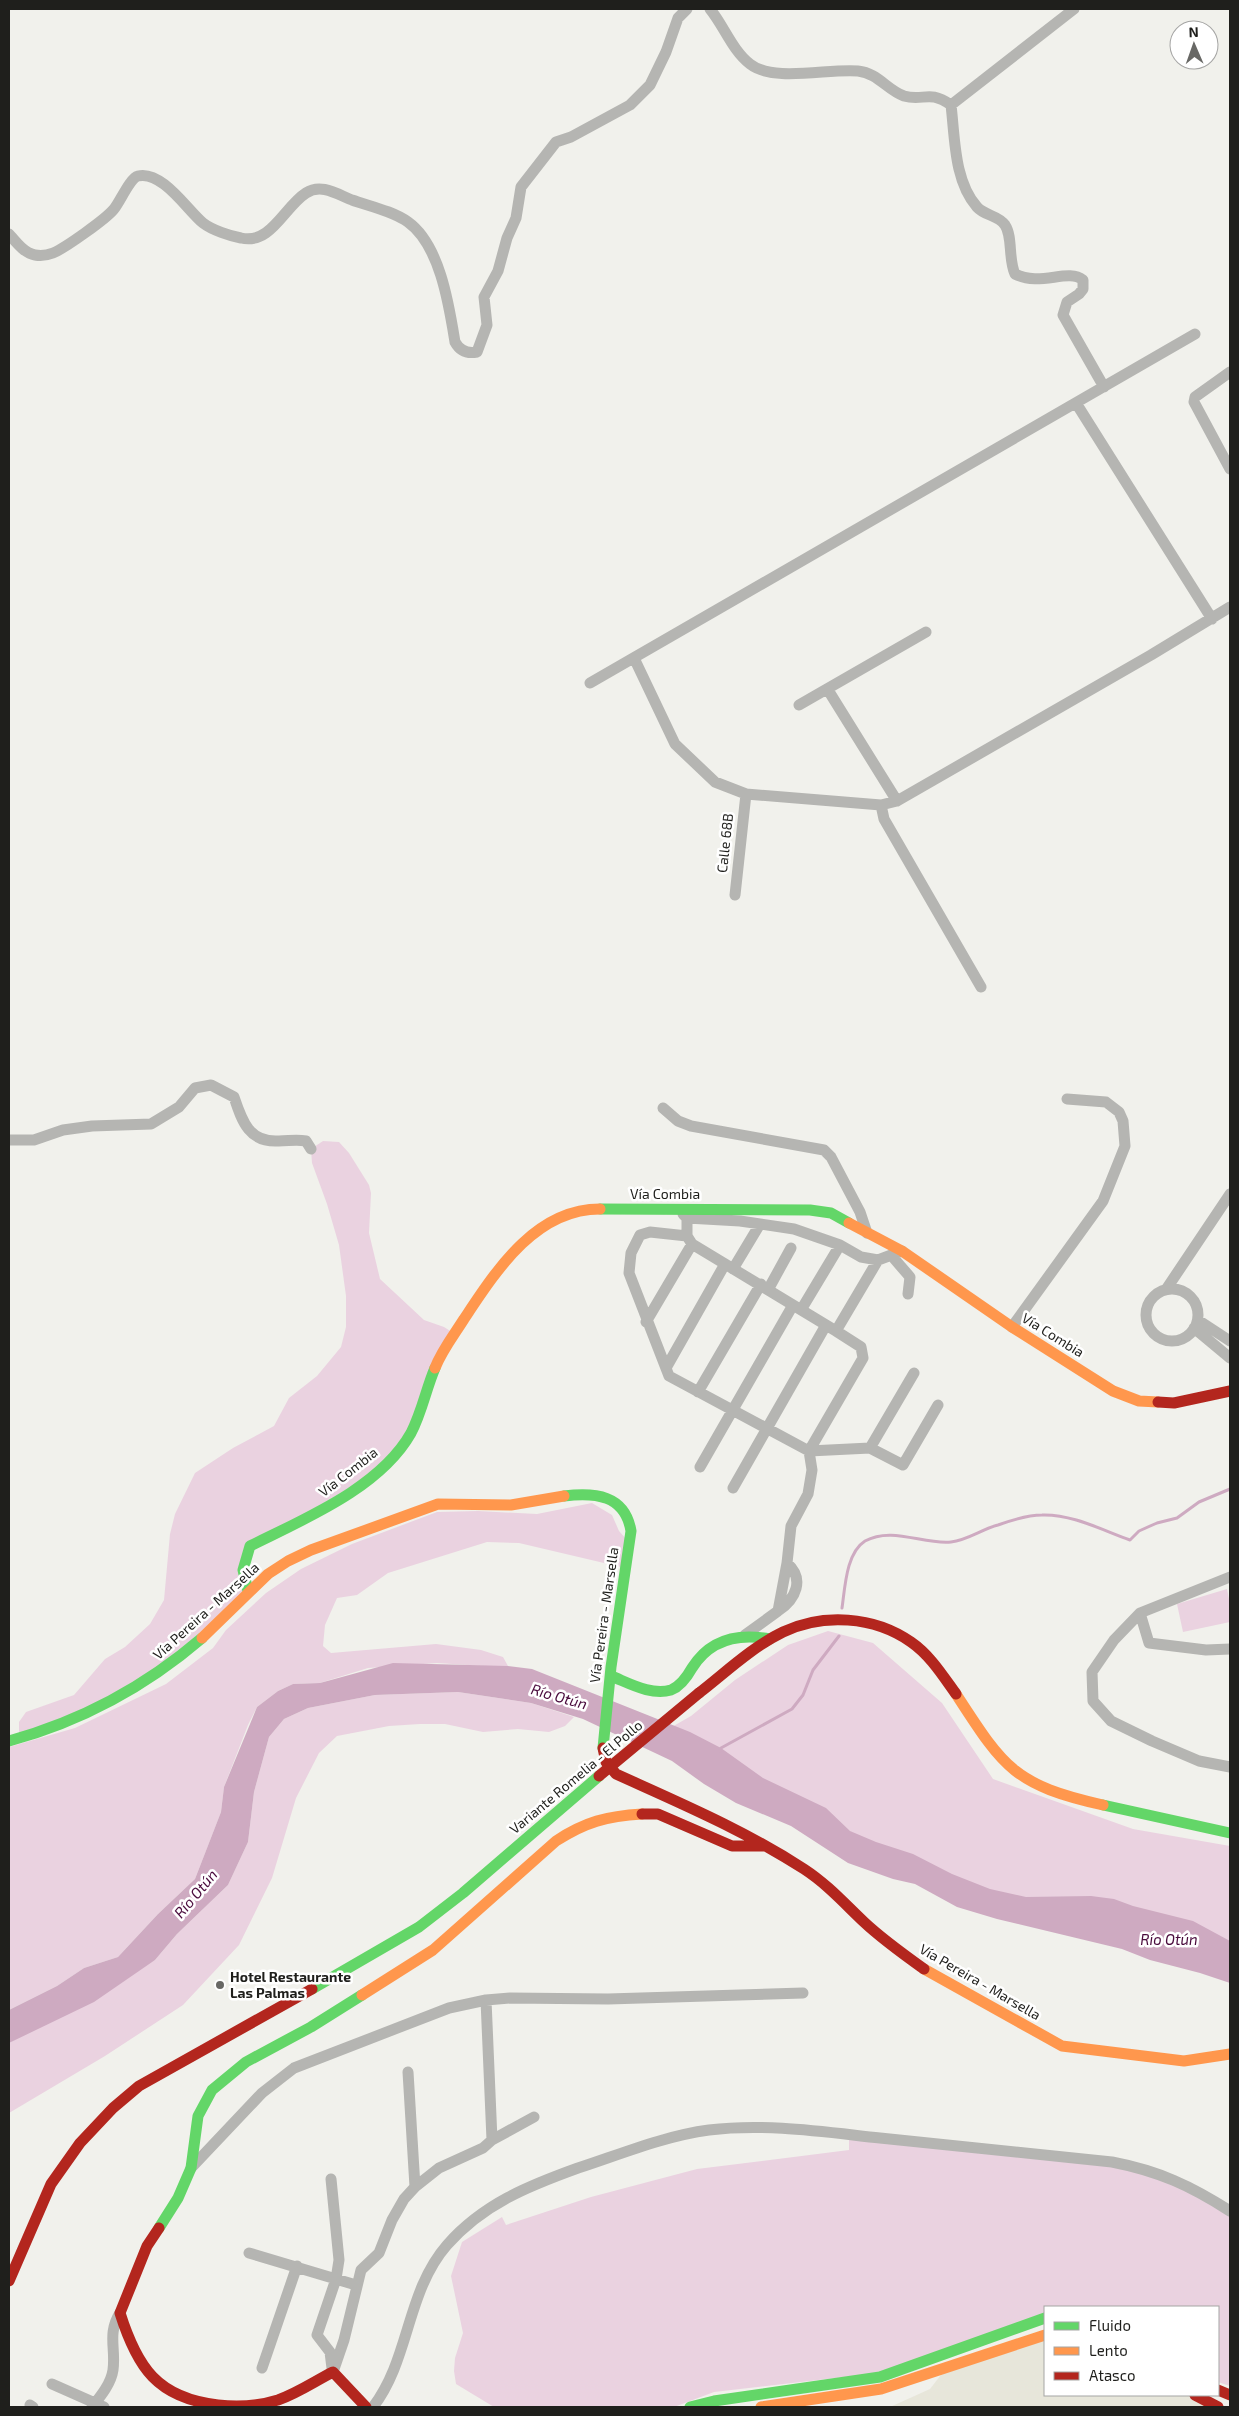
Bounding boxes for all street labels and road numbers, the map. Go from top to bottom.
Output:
street label: Calle 68B [713,812,736,874]
street label: Vía Combia [630,1185,700,1202]
street label: Vía Combia [1019,1309,1088,1360]
street label: Vía Combia [315,1443,381,1500]
street label: Vía Pereira - Marsella [586,1546,621,1684]
street label: Vía Pereira - Marsella [149,1558,262,1663]
street label: Variante Romelia - El Pollo [506,1716,646,1837]
street label: Vía Pereira - Marsella [917,1940,1044,2023]

